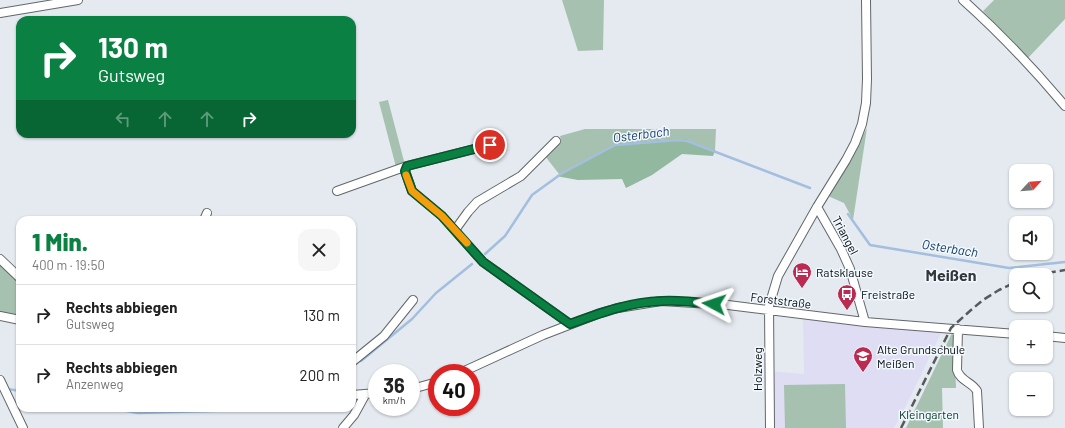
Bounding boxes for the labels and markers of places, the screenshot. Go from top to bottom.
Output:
pin [473,128,507,162]
hotel icon: Ratsklause [791,261,813,289]
place label: Ratsklause [816,265,873,279]
bus stop icon: Freistraße [836,283,858,311]
place label: Freistraße [861,287,915,301]
place label: Alte Grundschule Meißen [877,342,965,370]
school or university icon: Alte Grundschule Meißen [852,345,874,373]

